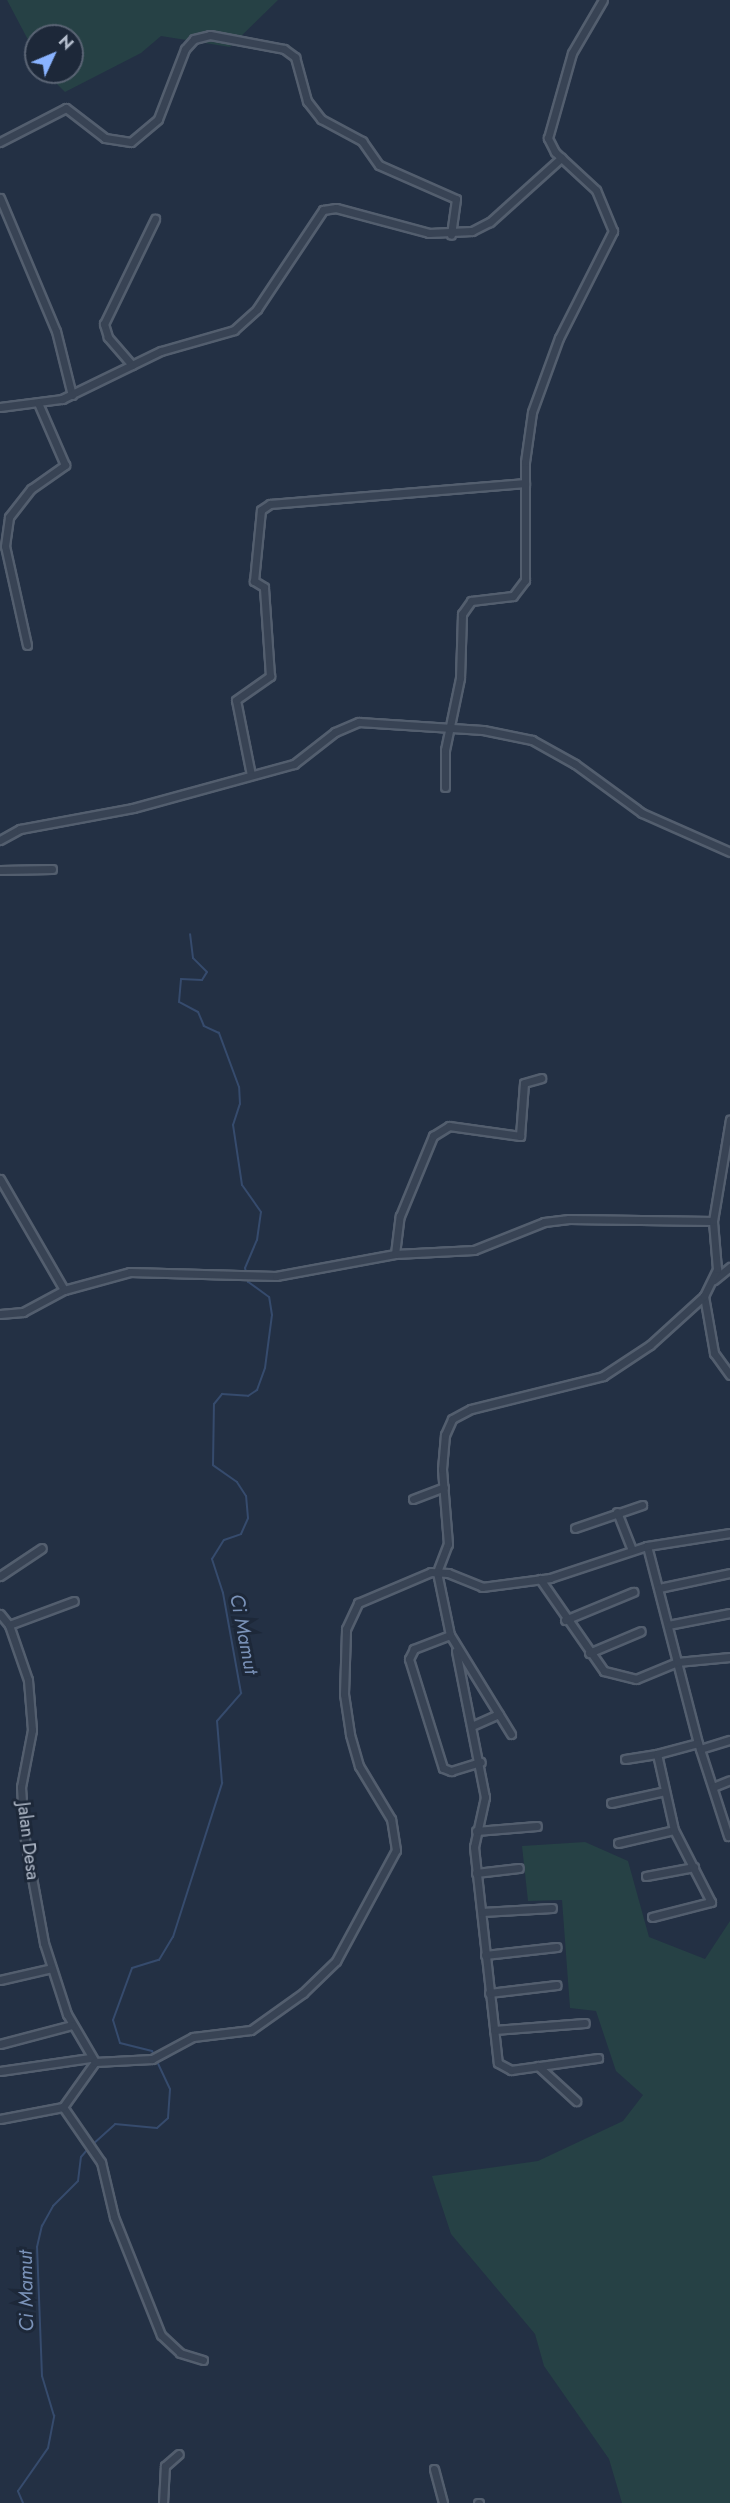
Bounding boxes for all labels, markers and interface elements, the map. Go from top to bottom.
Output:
north arrow [24,24,84,84]
text: N [53,30,79,55]
water label: Ci Mamut [224,1592,264,1676]
street label: Jalan Desa [13,1801,43,1881]
water label: Ci Mamut [13,2250,39,2332]

